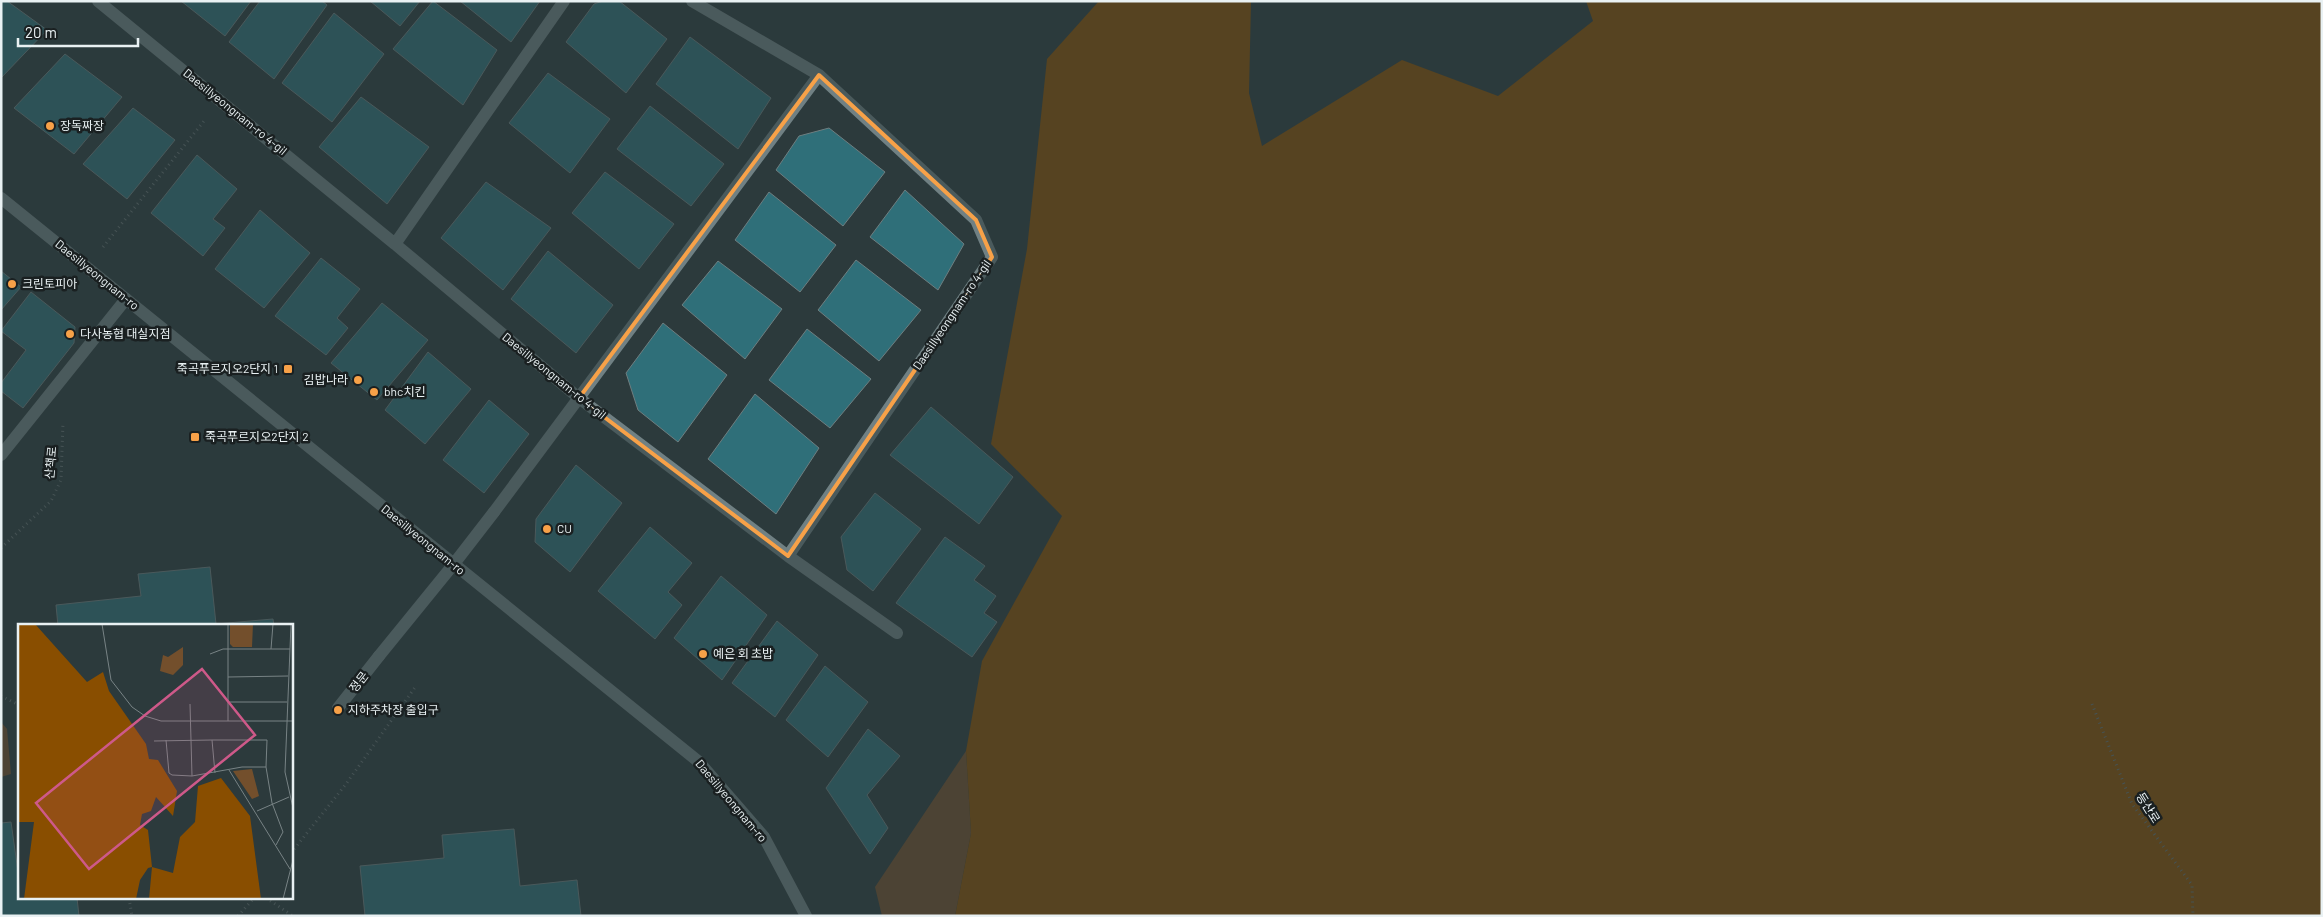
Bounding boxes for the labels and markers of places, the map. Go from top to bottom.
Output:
place label: 장독짜장 [60,118,104,132]
marker: 장독짜장 [44,120,56,132]
place label: 크린토피아 [22,276,77,290]
marker: 크린토피아 [6,278,18,290]
place label: 다사농협 대실지점 [80,326,171,340]
marker: 다사농협 대실지점 [64,328,76,340]
place label: 죽곡푸르지오2단지 1 [177,361,278,375]
marker: 죽곡푸르지오2단지 1 [282,363,294,375]
place label: 김밥나라 [304,372,348,386]
marker: 김밥나라 [352,374,364,386]
place label: bhc치킨 [384,384,425,398]
marker: bhc치킨 [368,386,380,398]
place label: 죽곡푸르지오2단지 2 [205,429,309,443]
marker: 죽곡푸르지오2단지 2 [189,431,201,443]
place label: CU [557,521,572,535]
marker: CU [541,523,553,535]
place label: 예은 회 초밥 [713,646,773,660]
marker: 예은 회 초밥 [697,648,709,660]
place label: 지하주차장 출입구 [348,702,439,716]
marker: 지하주차장 출입구 [332,704,344,716]

